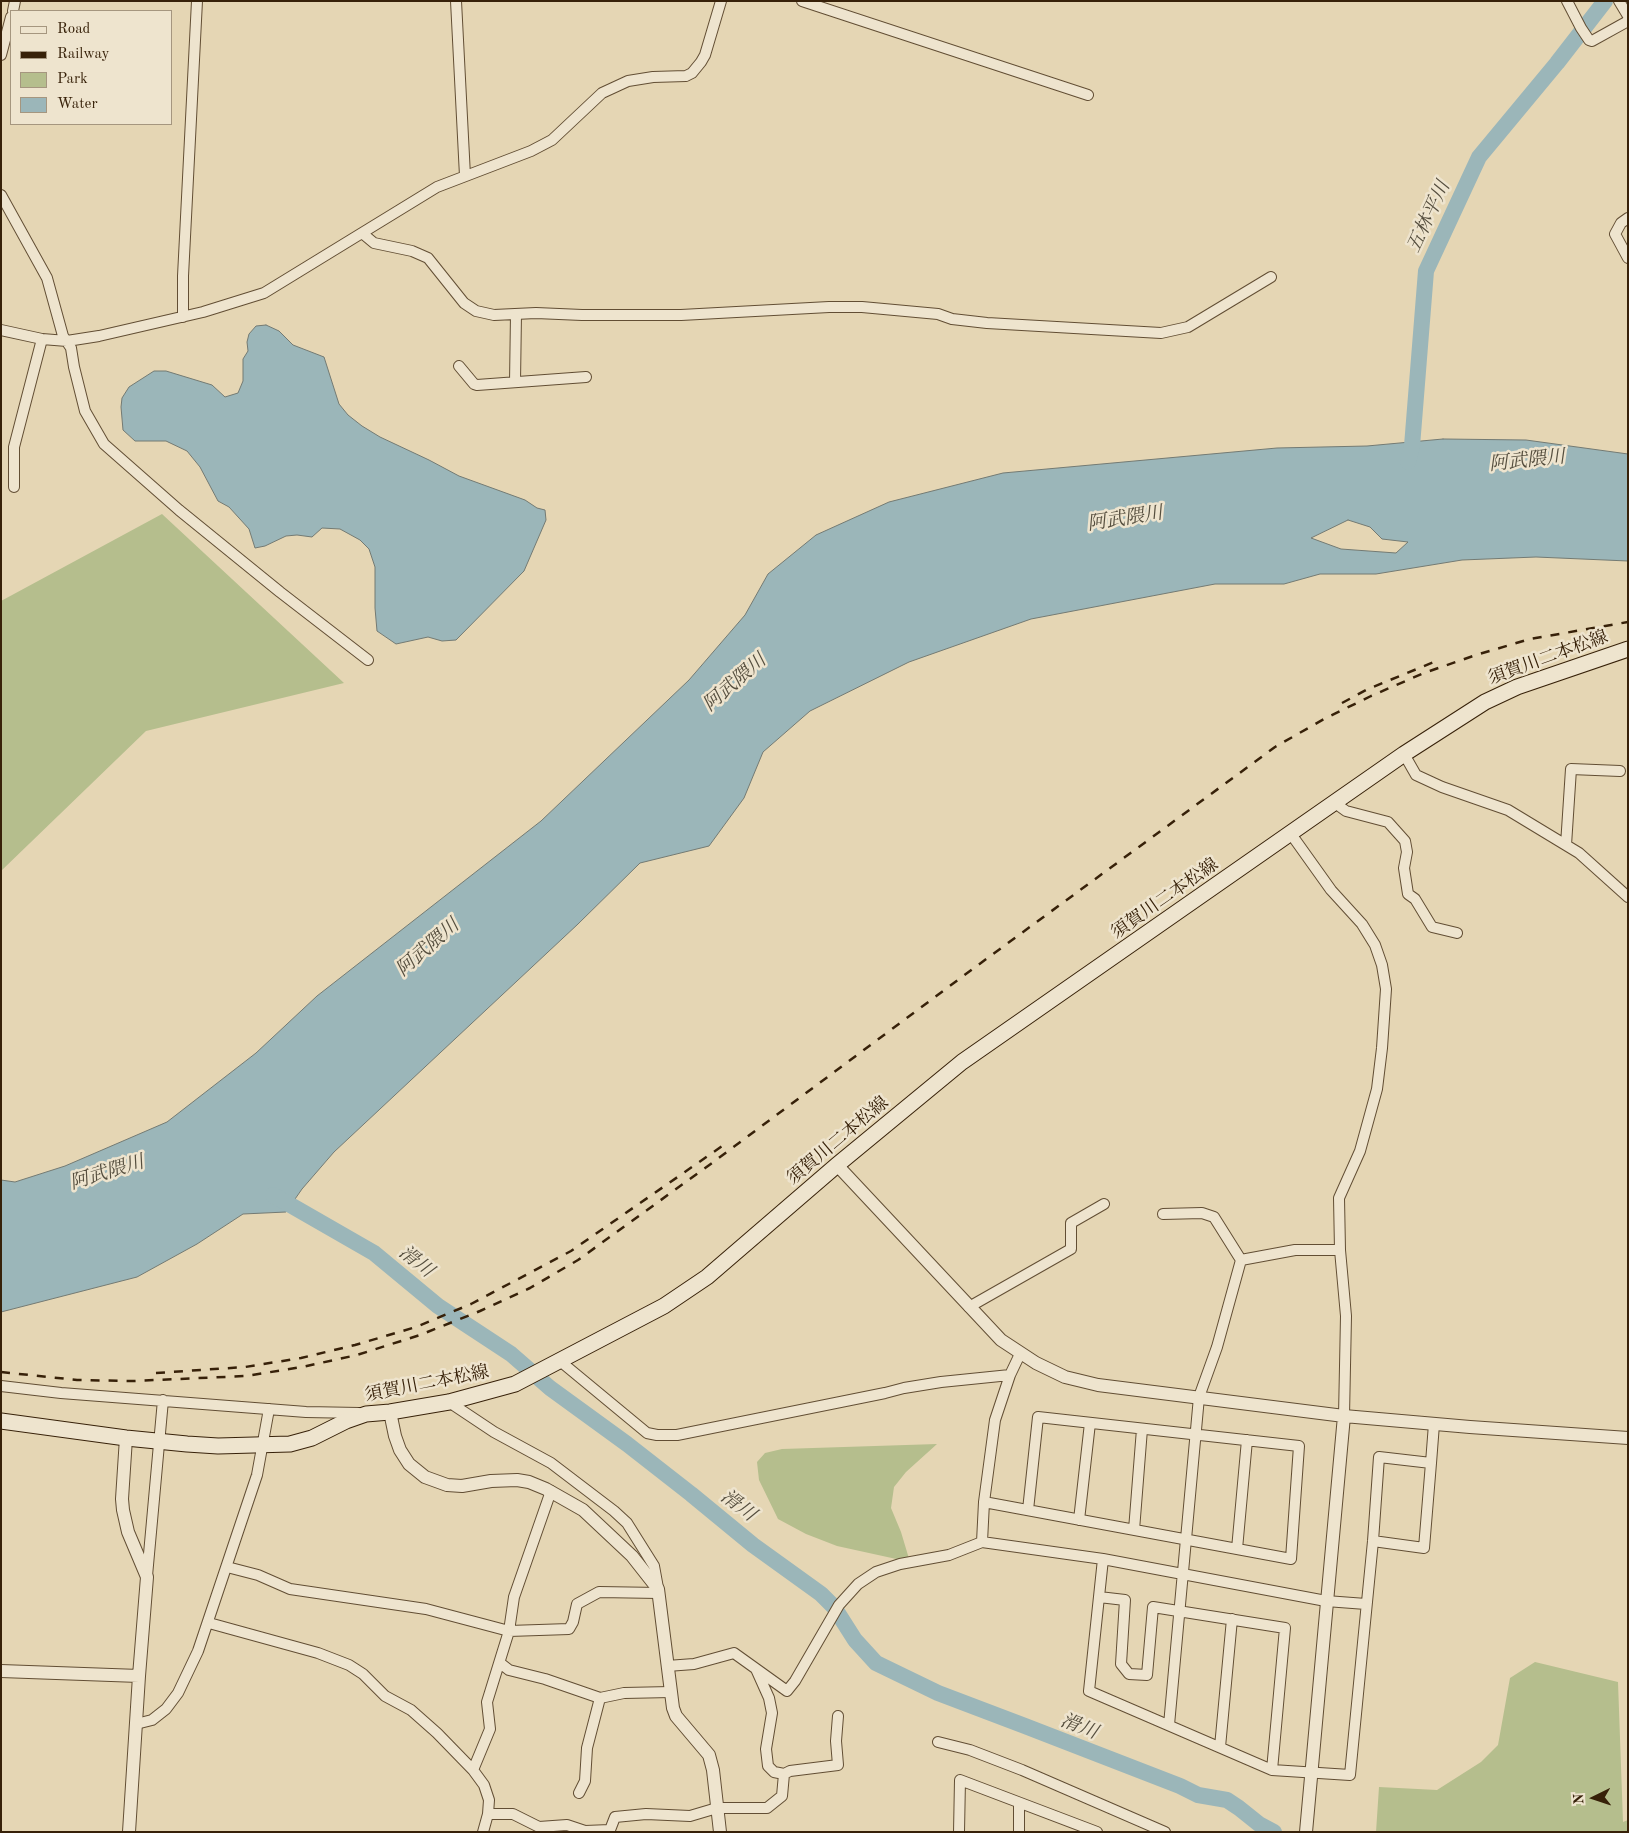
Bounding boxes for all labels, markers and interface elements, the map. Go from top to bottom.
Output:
legend [10,10,172,125]
text: Road [57,22,90,37]
text: Railway [57,47,110,62]
text: Park [57,72,88,87]
text: Water [57,97,98,112]
water label: 五林平川 [1403,178,1455,256]
water label: 阿武隈川 [1488,446,1566,476]
water label: 阿武隈川 [1086,502,1164,536]
street label: 須賀川二本松線 [1485,626,1611,690]
water label: 阿武隈川 [699,649,771,717]
street label: 須賀川二本松線 [1107,854,1223,944]
water label: 阿武隈川 [392,914,464,982]
street label: 須賀川二本松線 [783,1092,893,1190]
water label: 阿武隈川 [67,1151,147,1195]
water label: 滑川 [394,1241,438,1283]
street label: 須賀川二本松線 [363,1361,491,1407]
water label: 滑川 [716,1485,760,1527]
water label: 滑川 [1057,1710,1101,1744]
north arrow [1569,1773,1619,1823]
text: N [1572,1793,1586,1805]

